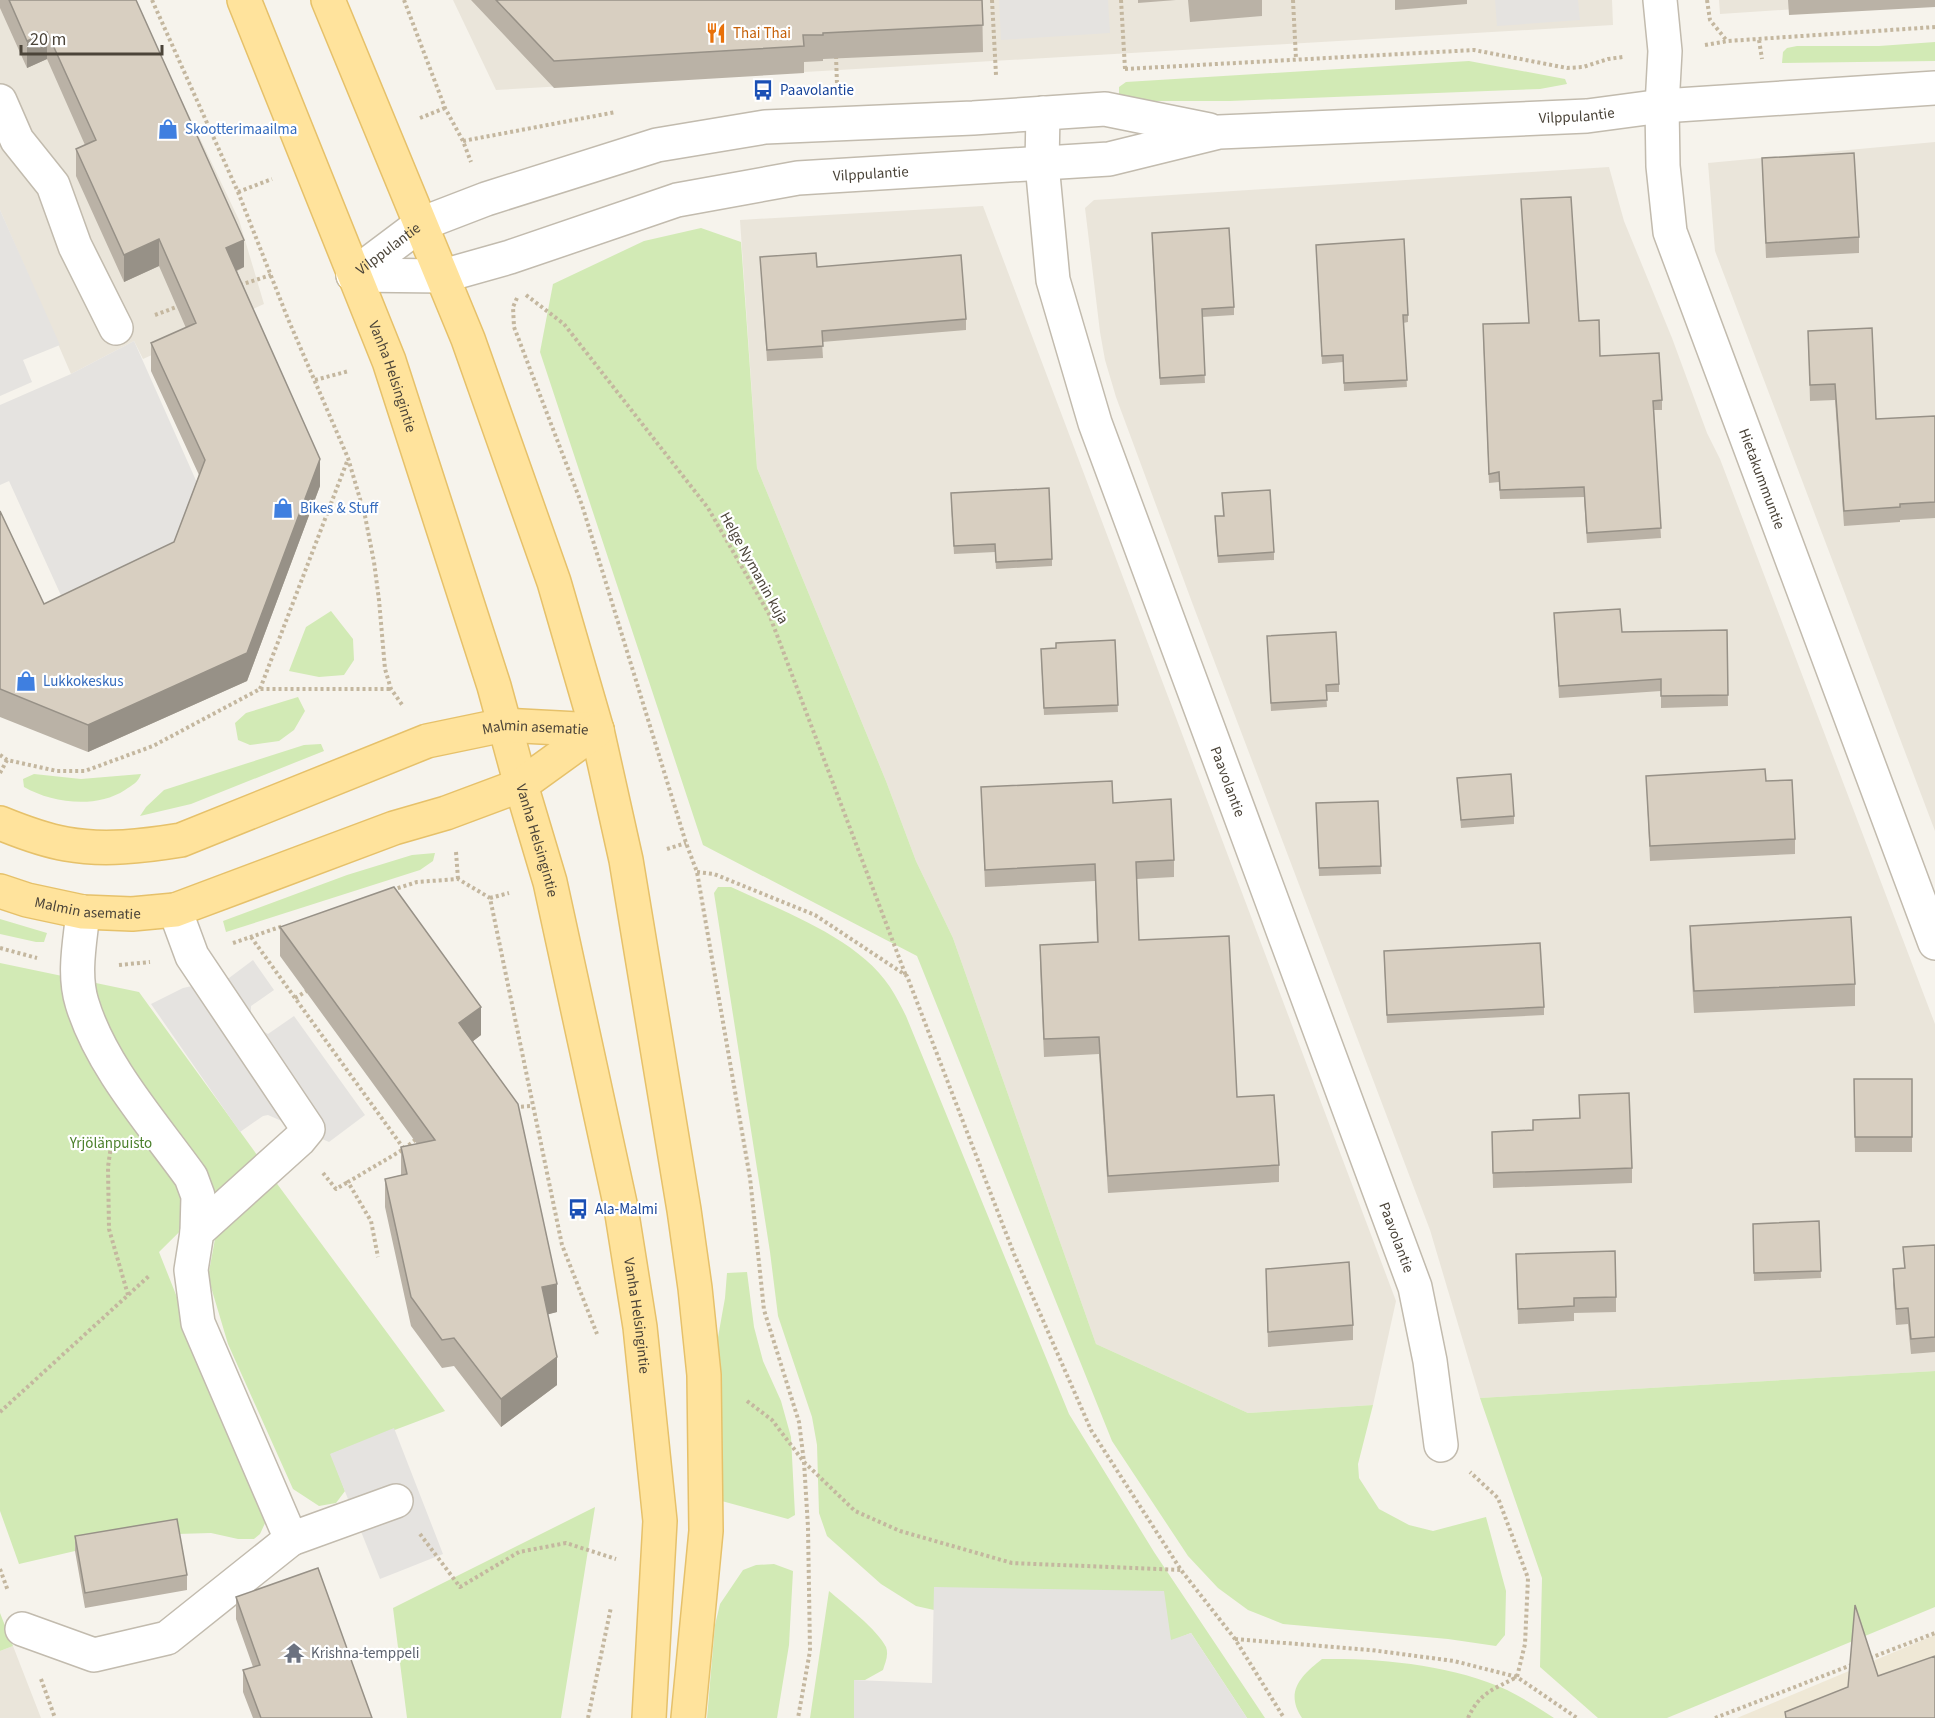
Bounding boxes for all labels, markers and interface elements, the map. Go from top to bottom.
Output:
scale bar [21,18,162,56]
restaurant icon: Thai Thai [704,21,728,45]
place label: Thai Thai [733,23,791,44]
text: 20 m [30,27,66,52]
bus stop icon: Paavolantie [751,78,775,102]
place label: Paavolantie [780,80,854,101]
street label: Vilppulantie [1538,102,1616,129]
shop icon: Skootterimaailma [156,117,180,141]
place label: Skootterimaailma [185,119,297,140]
street label: Vilppulantie [832,161,909,186]
street label: Vilppulantie [352,217,425,280]
street label: Vanha Helsingintie [363,318,422,435]
street label: Hietakummuntie [1734,425,1790,532]
shop icon: Bikes & Stuff [271,496,295,520]
place label: Bikes & Stuff [300,498,379,519]
street label: Helge Nymanin kuja [714,508,794,628]
shop icon: Lukkokeskus [14,669,38,693]
place label: Lukkokeskus [43,671,124,692]
street label: Malmin asematie [480,715,589,740]
street label: Paavolantie [1205,743,1251,820]
street label: Vanha Helsingintie [511,781,563,899]
street label: Malmin asematie [33,891,142,925]
park label: Yrjölänpuisto [69,1133,152,1154]
bus stop icon: Ala-Malmi [566,1197,590,1221]
place label: Ala-Malmi [595,1199,658,1220]
street label: Paavolantie [1374,1199,1419,1276]
street label: Vanha Helsingintie [619,1256,655,1375]
temple icon: Krishna-temppeli [282,1641,306,1665]
place label: Krishna-temppeli [311,1643,419,1664]

